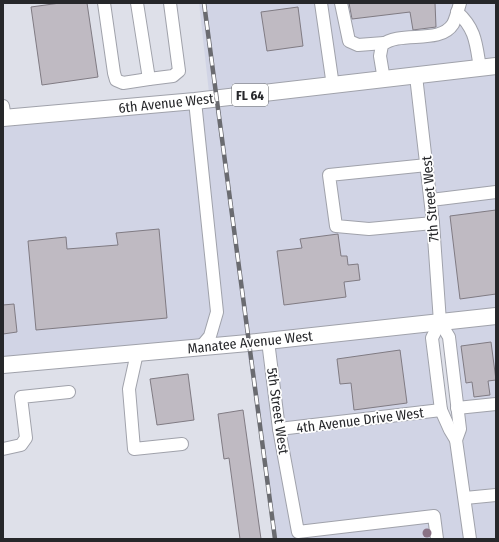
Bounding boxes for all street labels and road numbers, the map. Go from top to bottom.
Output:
road number: FL 64 [232,84,268,106]
street label: 6th Avenue West [118,90,215,117]
street label: 7th Street West [418,155,443,243]
street label: Manatee Avenue West [187,327,314,358]
street label: 5th Street West [263,367,292,456]
street label: 4th Avenue Drive West [295,404,425,437]

